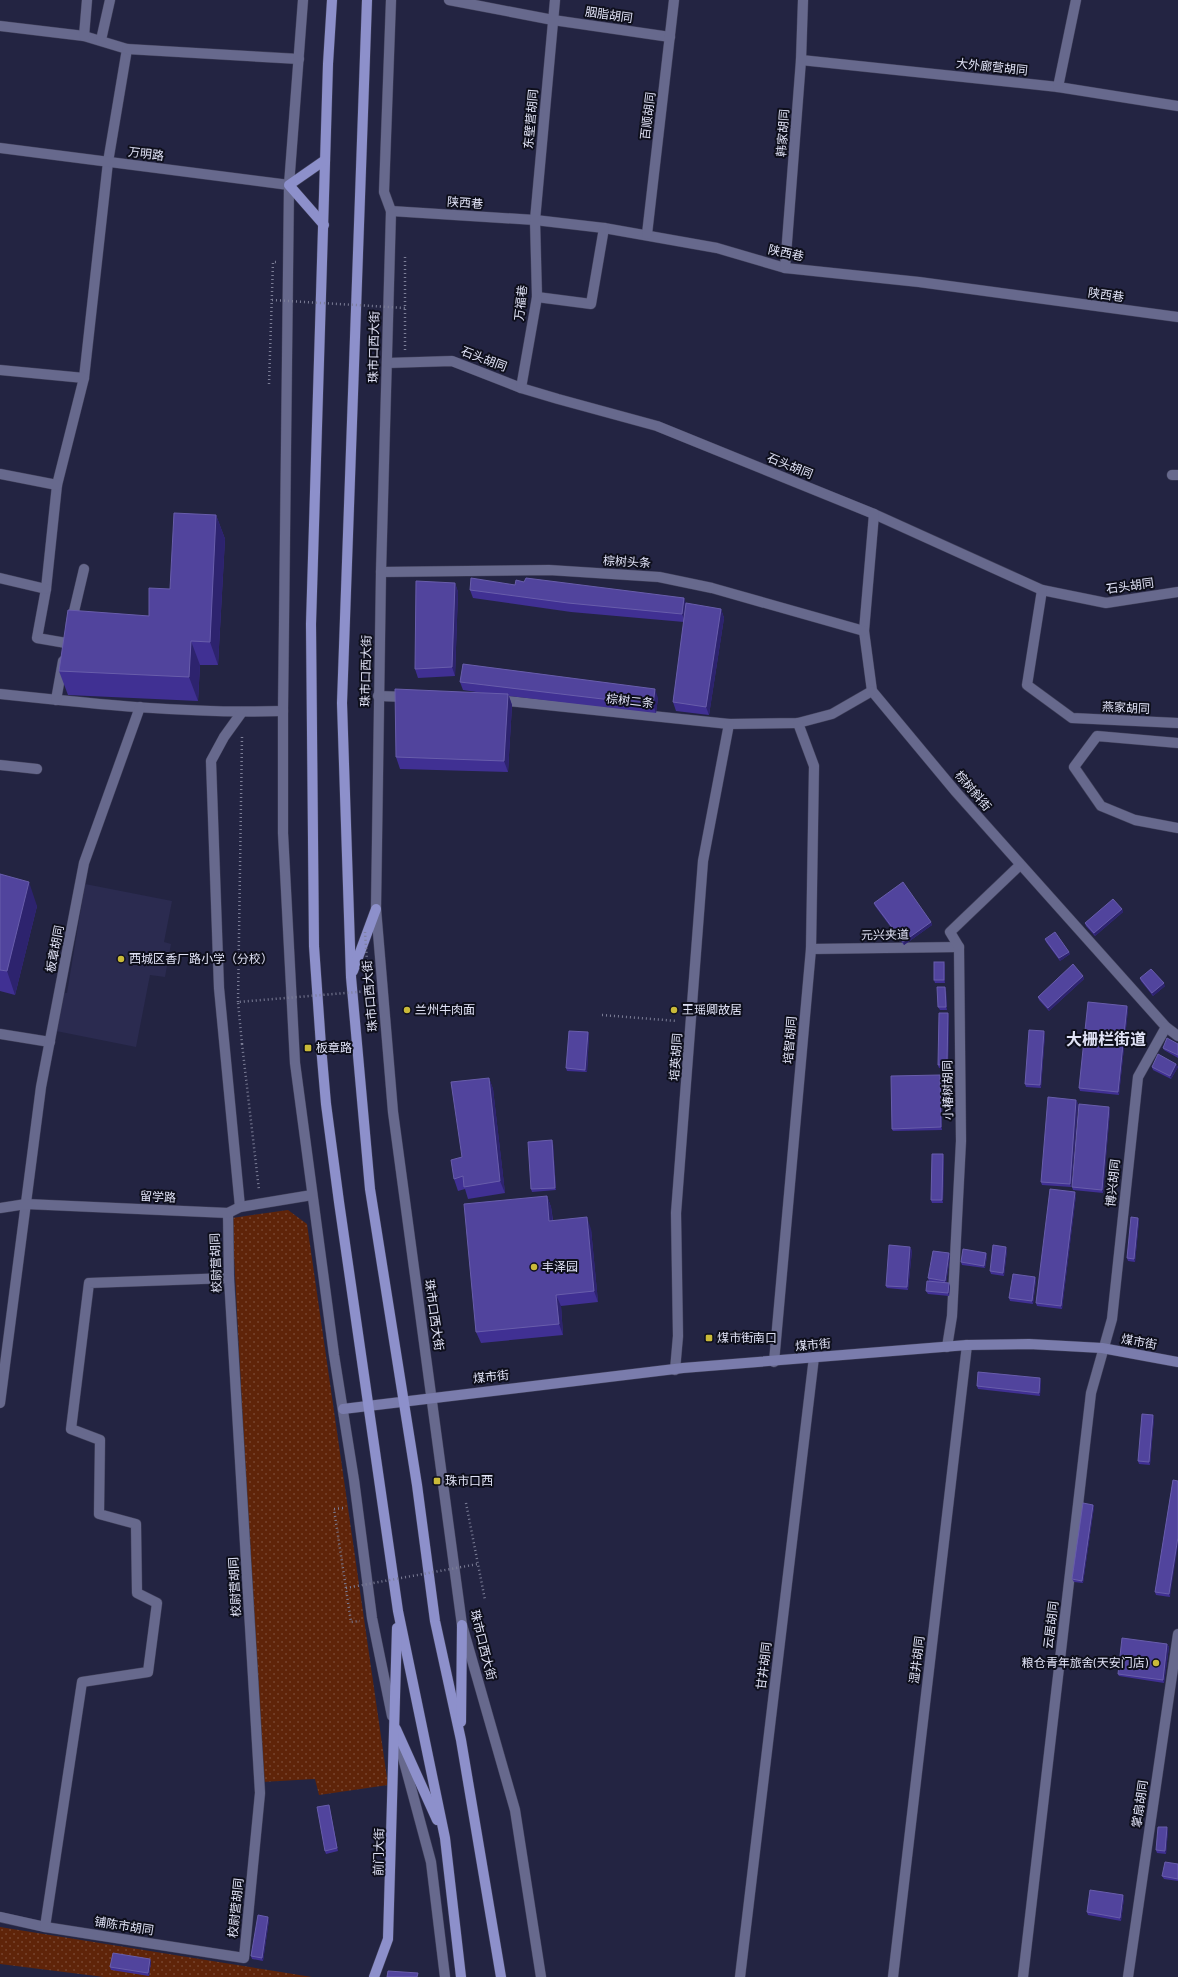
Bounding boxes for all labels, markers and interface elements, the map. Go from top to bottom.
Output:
street label: 胭脂胡同 [584,4,634,24]
street label: 大外廊营胡同 [956,55,1029,77]
street label: 东壁营胡同 [520,88,540,149]
street label: 百顺胡同 [637,91,657,141]
street label: 韩家胡同 [773,108,791,157]
street label: 万明路 [127,144,165,162]
street label: 陕西巷 [447,194,484,210]
street label: 陕西巷 [767,241,805,263]
street label: 万福巷 [511,284,529,322]
street label: 陕西巷 [1087,285,1125,303]
street label: 珠市口西大街 [365,311,381,383]
street label: 石头胡同 [459,343,509,373]
street label: 石头胡同 [765,450,815,481]
street label: 棕树头条 [603,553,651,569]
street label: 石头胡同 [1105,575,1155,595]
street label: 珠市口西大街 [357,635,373,707]
street label: 棕树二条 [605,691,655,709]
street label: 燕家胡同 [1102,699,1150,715]
street label: 棕树斜街 [953,768,995,813]
street label: 板章胡同 [43,924,65,974]
street label: 元兴夹道 [861,927,909,941]
place label: 西城区香厂路小学（分校） [129,951,273,965]
marker: 西城区香厂路小学（分校） [116,954,126,964]
street label: 珠市口西大街 [359,960,379,1033]
place label: 兰州牛肉面 [415,1002,475,1016]
place label: 王瑶卿故居 [682,1002,742,1016]
marker: 兰州牛肉面 [402,1005,412,1015]
marker: 王瑶卿故居 [669,1005,679,1015]
street label: 培智胡同 [780,1015,798,1064]
district label: 大栅栏街道 [1066,1029,1146,1048]
street label: 培英胡同 [666,1032,684,1081]
place label: 板章路 [316,1040,352,1054]
marker: 板章路 [303,1043,313,1053]
street label: 小椿树胡同 [939,1060,955,1120]
street label: 博兴胡同 [1103,1158,1121,1208]
street label: 留学路 [140,1188,176,1204]
street label: 校尉营胡同 [207,1233,223,1293]
place label: 丰泽园 [542,1259,578,1273]
marker: 丰泽园 [529,1262,539,1272]
street label: 珠市口西大街 [423,1278,447,1351]
place label: 煤市街南口 [717,1330,777,1344]
street label: 煤市街 [1120,1331,1158,1351]
marker: 煤市街南口 [704,1333,714,1343]
street label: 煤市街 [794,1335,831,1353]
street label: 煤市街 [472,1367,510,1385]
place label: 珠市口西 [445,1473,493,1487]
marker: 珠市口西 [432,1476,442,1486]
street label: 校尉营胡同 [225,1557,243,1617]
street label: 云居胡同 [1040,1600,1060,1650]
street label: 珠市口西大街 [468,1608,499,1681]
street label: 湿井胡同 [906,1635,926,1685]
street label: 甘井胡同 [753,1641,773,1691]
place label: 粮仓青年旅舍(天安门店) [1022,1655,1149,1669]
marker: 粮仓青年旅舍(天安门店) [1151,1658,1161,1668]
street label: 掌扇胡同 [1129,1779,1149,1829]
street label: 前门大街 [371,1828,385,1876]
street label: 校尉营胡同 [225,1877,245,1938]
street label: 铺陈市胡同 [93,1913,155,1937]

